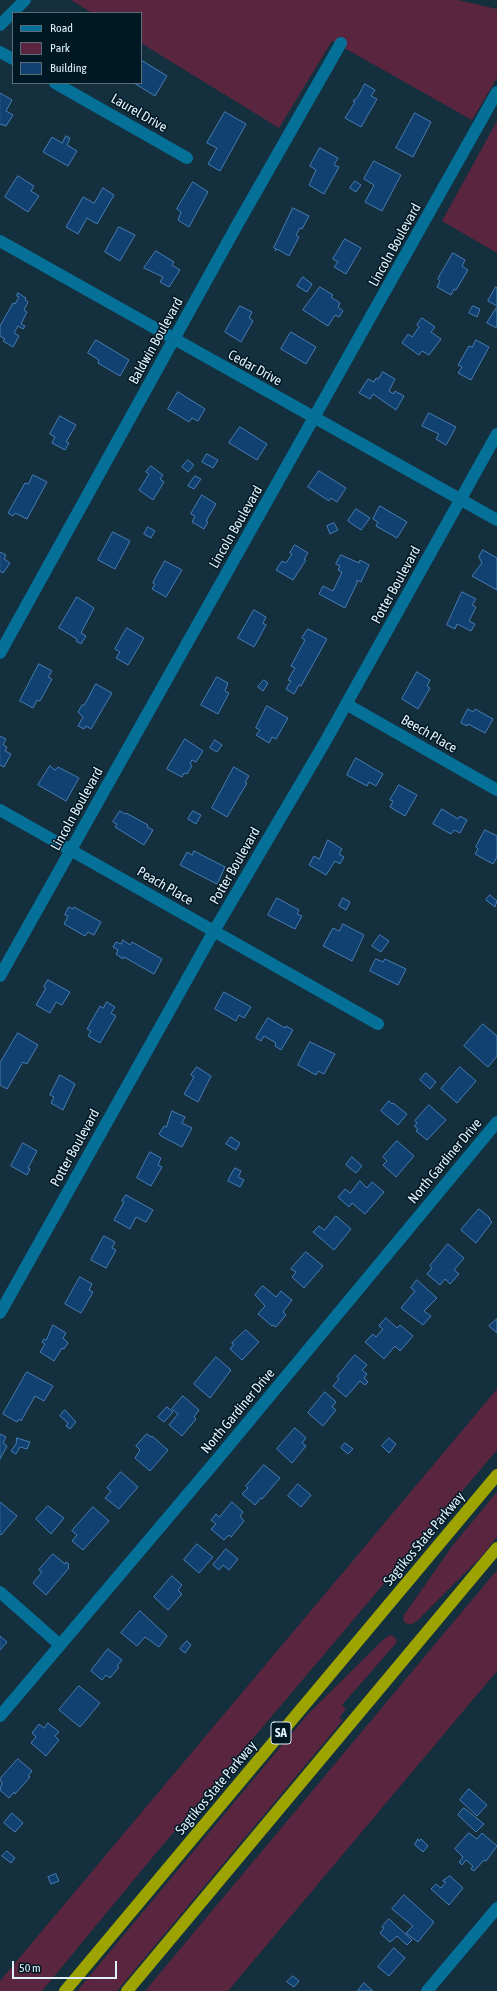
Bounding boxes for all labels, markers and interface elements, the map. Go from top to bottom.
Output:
legend [12,12,142,84]
text: Road [50,21,73,35]
text: Park [50,41,70,55]
text: Building [50,61,87,75]
street label: Laurel Drive [108,90,170,136]
street label: Lincoln Boulevard [365,201,425,289]
street label: Baldwin Boulevard [125,295,187,387]
street label: Cedar Drive [225,346,285,390]
street label: Lincoln Boulevard [206,483,266,571]
street label: Potter Boulevard [368,543,424,627]
street label: Beech Place [398,711,460,757]
street label: Lincoln Boulevard [47,765,107,853]
street label: Potter Boulevard [206,824,264,908]
street label: Peach Place [134,863,196,909]
street label: Potter Boulevard [47,1106,103,1190]
street label: North Gardiner Drive [405,1115,485,1207]
street label: North Gardiner Drive [198,1365,278,1457]
street label: Sagtikos State Parkway [380,1489,468,1589]
road number: SA [271,1722,291,1744]
street label: Sagtikos State Parkway [172,1738,260,1838]
scale bar [14,1953,119,1979]
text: 50 m [19,1961,41,1975]

